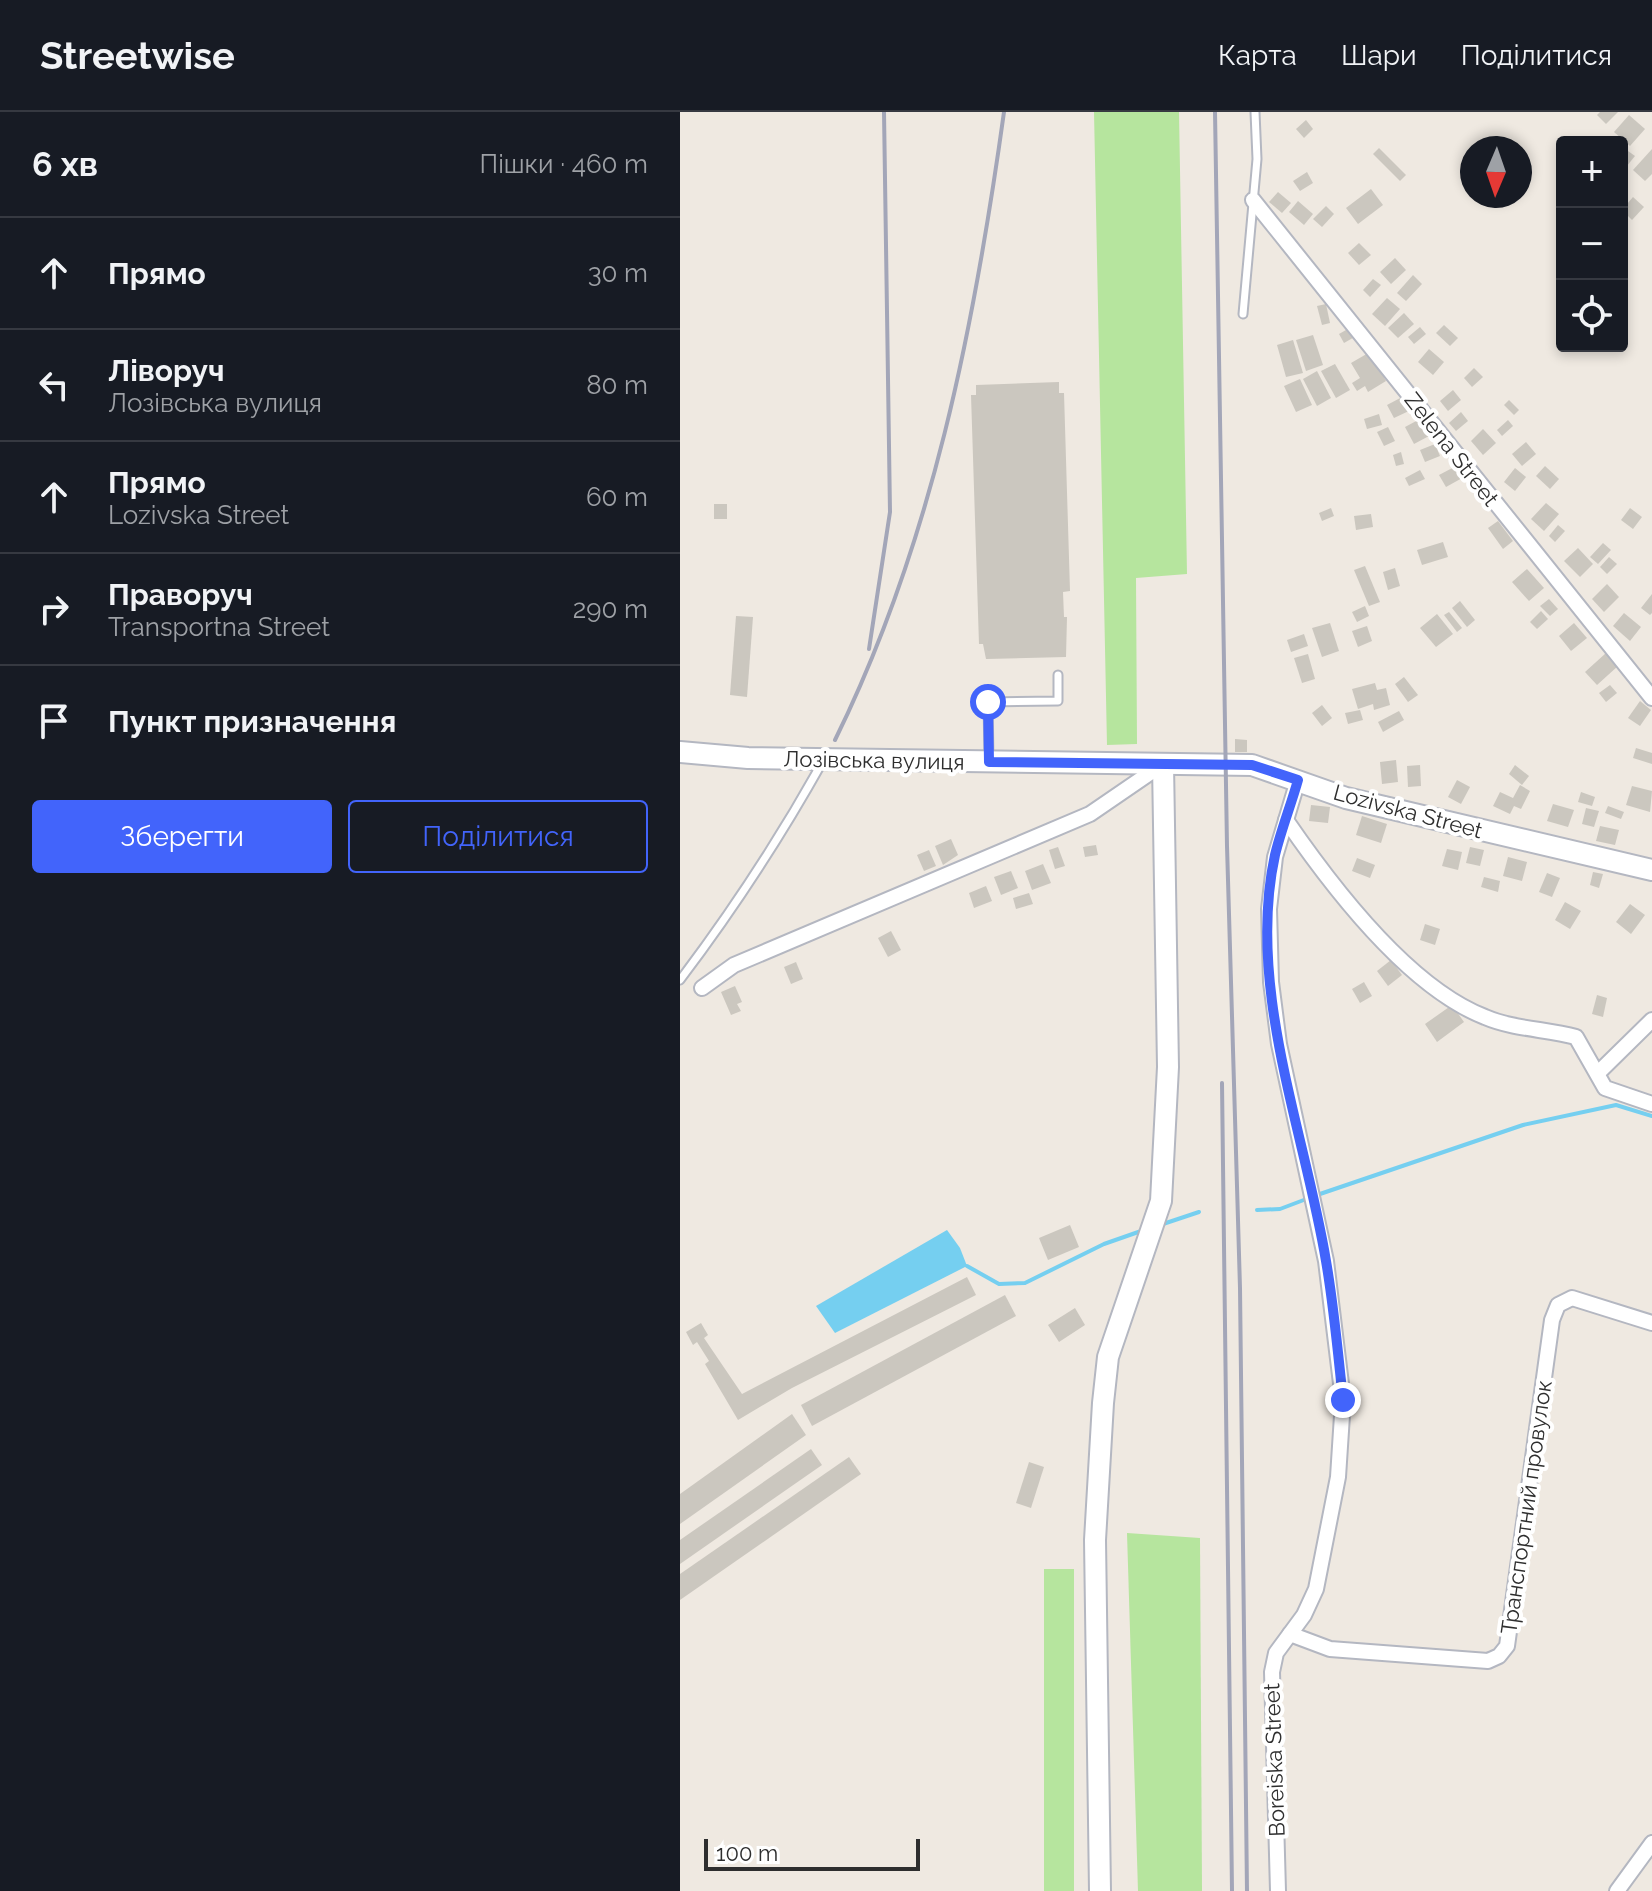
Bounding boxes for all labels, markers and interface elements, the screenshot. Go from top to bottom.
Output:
text: Streetwise [40,33,235,78]
text: Карта [1218,39,1297,72]
text: Шари [1341,39,1417,72]
text: Поділитися [1461,39,1612,72]
north arrow [1460,136,1532,208]
map controls [1556,136,1628,352]
button: + [1556,136,1628,208]
text: 6 хв [32,144,98,184]
text: Пішки · 460 m [480,149,648,179]
button: − [1556,208,1628,280]
icon: ahead [32,251,76,295]
text: Прямо [108,256,206,291]
text: 30 m [588,258,648,288]
button: locate [1556,280,1628,352]
text: Ліворуч [108,353,224,388]
icon: left [32,363,76,407]
text: 80 m [586,370,648,400]
street label: Zelena Street [1400,387,1505,511]
text: Лозівська вулиця [108,388,322,418]
text: Прямо [108,465,206,500]
icon: ahead [32,475,76,519]
text: 60 m [586,482,648,512]
text: Lozivska Street [108,500,289,530]
text: Праворуч [108,577,253,612]
icon: right [32,587,76,631]
text: 290 m [573,594,648,624]
text: Transportna Street [108,612,330,642]
route start [970,684,1006,720]
icon: arrive [32,699,76,743]
text: Пункт призначення [108,704,396,739]
street label: Лозівська вулиця [783,745,965,775]
street label: Lozivska Street [1331,779,1486,844]
button: Зберегти [32,800,332,873]
button: Поділитися [348,800,648,873]
street label: Транспортний провулок [1495,1378,1557,1636]
route end [1325,1382,1361,1418]
street label: Boreiska Street [1258,1682,1290,1837]
scale bar [704,1835,920,1871]
text: 100 m [716,1840,778,1866]

